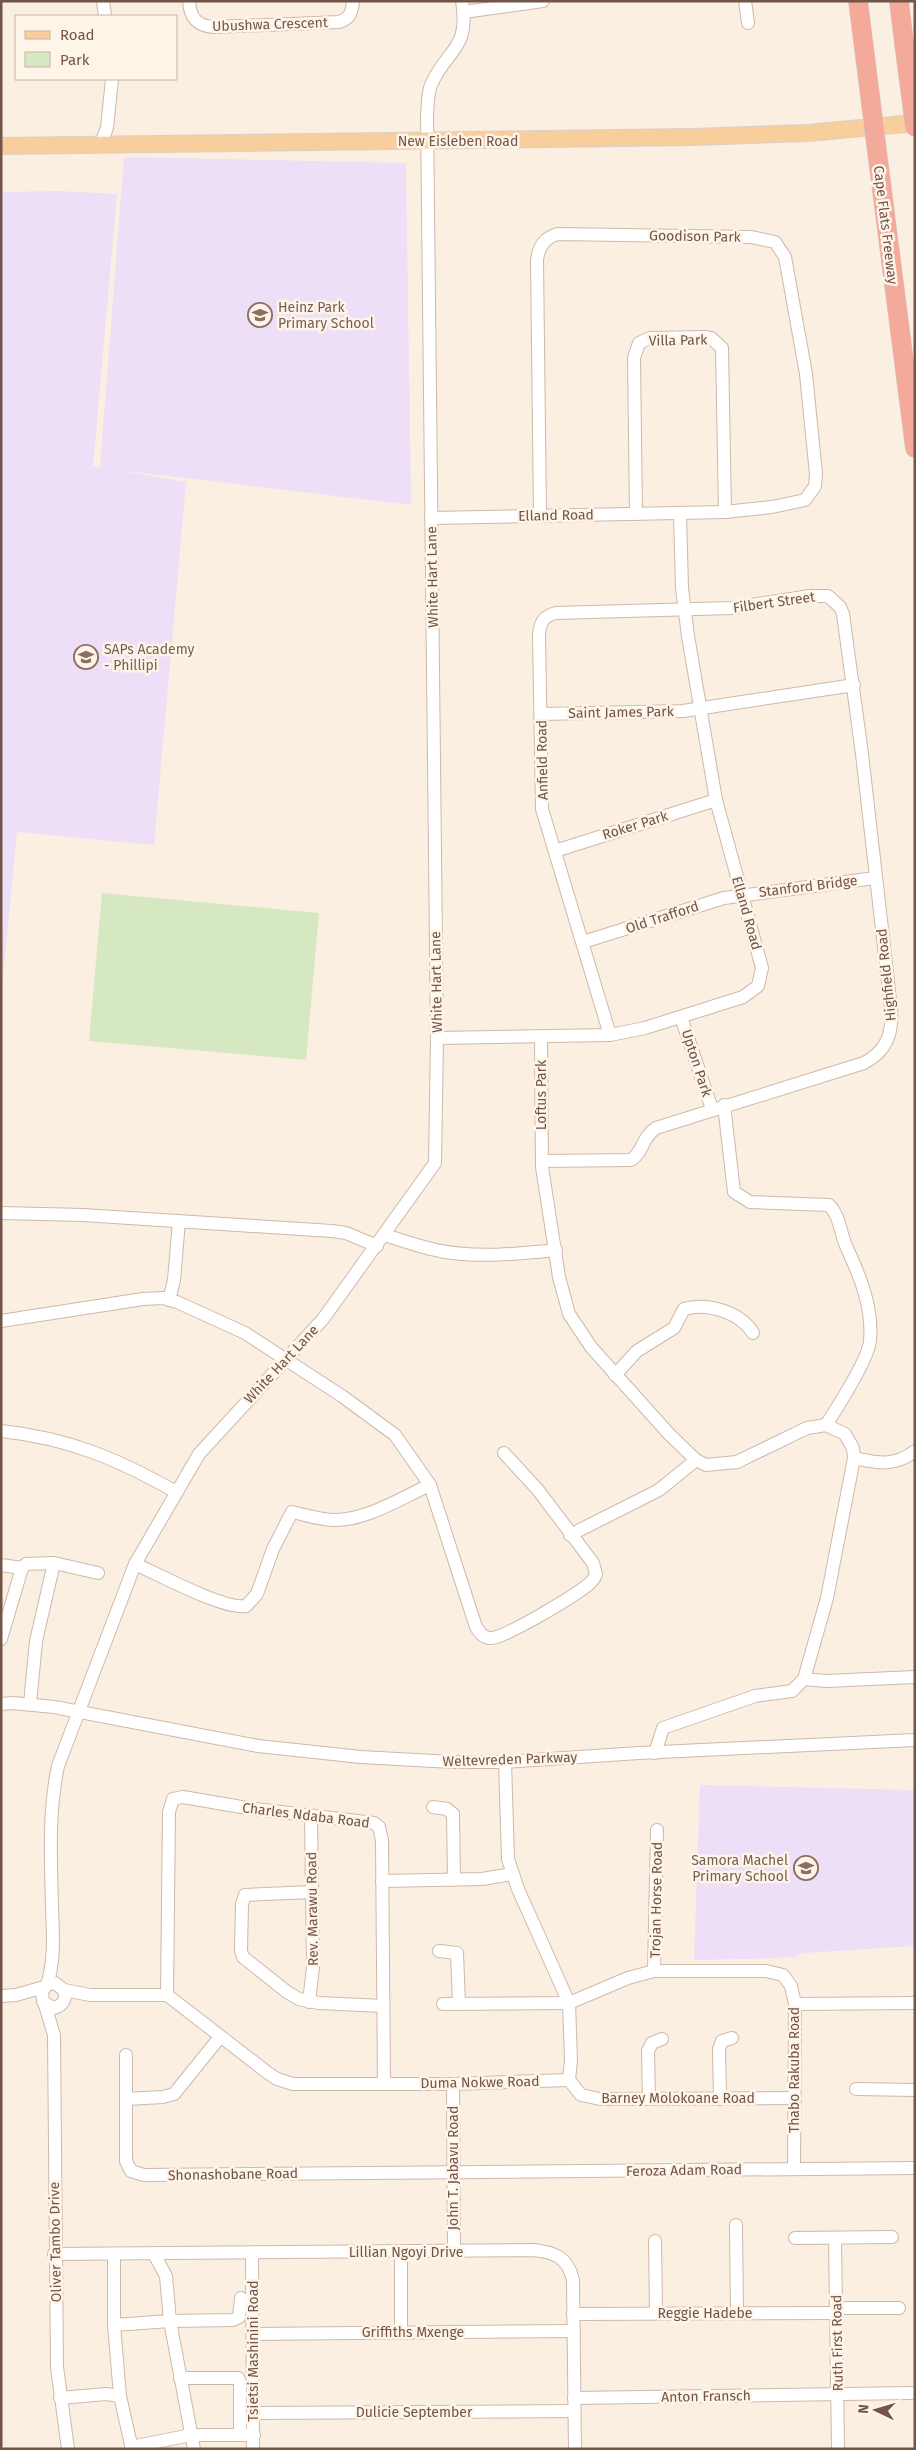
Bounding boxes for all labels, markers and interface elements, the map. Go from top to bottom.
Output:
street label: Ubushwa Crescent [212,14,329,35]
legend [15,15,178,80]
text: Road [60,26,95,44]
text: Park [60,51,90,69]
street label: New Eisleben Road [398,133,518,150]
street label: Cape Flats Freeway [870,165,901,285]
street label: Goodison Park [649,227,742,246]
place label: Heinz Park Primary School [278,299,374,332]
school or university icon: Heinz Park Primary School [247,302,273,328]
street label: Villa Park [648,331,708,350]
street label: Elland Road [518,506,594,525]
street label: White Hart Lane [423,526,442,628]
street label: Filbert Street [732,588,817,617]
place label: SAPs Academy - Phillipi [104,641,195,674]
school or university icon: SAPs Academy - Phillipi [73,644,99,670]
street label: Saint James Park [568,703,675,722]
street label: Anfield Road [533,720,552,800]
street label: Roker Park [600,807,671,844]
street label: Stanford Bridge [758,872,858,901]
street label: Elland Road [728,874,765,952]
street label: Old Trafford [623,898,701,937]
street label: Highfield Road [873,928,900,1022]
street label: White Hart Lane [427,931,446,1033]
street label: Upton Park [678,1027,716,1100]
street label: Loftus Park [533,1059,550,1130]
street label: White Hart Lane [241,1321,322,1407]
street label: Weltevreden Parkway [442,1749,578,1770]
street label: Charles Ndaba Road [241,1799,371,1832]
street label: Trojan Horse Road [647,1842,666,1958]
street label: Rev. Marawu Road [303,1852,322,1966]
place label: Samora Machel Primary School [691,1852,788,1885]
school or university icon: Samora Machel Primary School [793,1855,819,1881]
street label: Thabo Rakuba Road [786,2007,803,2133]
street label: Duma Nokwe Road [420,2073,540,2092]
street label: Barney Molokoane Road [601,2090,755,2107]
street label: John T. Jabavu Road [445,2106,462,2230]
street label: Feroza Adam Road [626,2161,742,2180]
street label: Shonashobane Road [168,2165,298,2184]
street label: Oliver Tambo Drive [46,2182,65,2302]
street label: Lillian Ngoyi Drive [349,2244,463,2261]
street label: Tsietsi Mashinini Road [245,2280,262,2422]
street label: Ruth First Road [828,2294,847,2391]
street label: Reggie Hadebe [658,2305,752,2322]
street label: Griffiths Mxenge [362,2324,464,2341]
north arrow [851,2385,901,2435]
street label: Anton Fransch [661,2387,751,2406]
street label: Dulicie September [356,2404,473,2421]
text: N [855,2404,872,2414]

